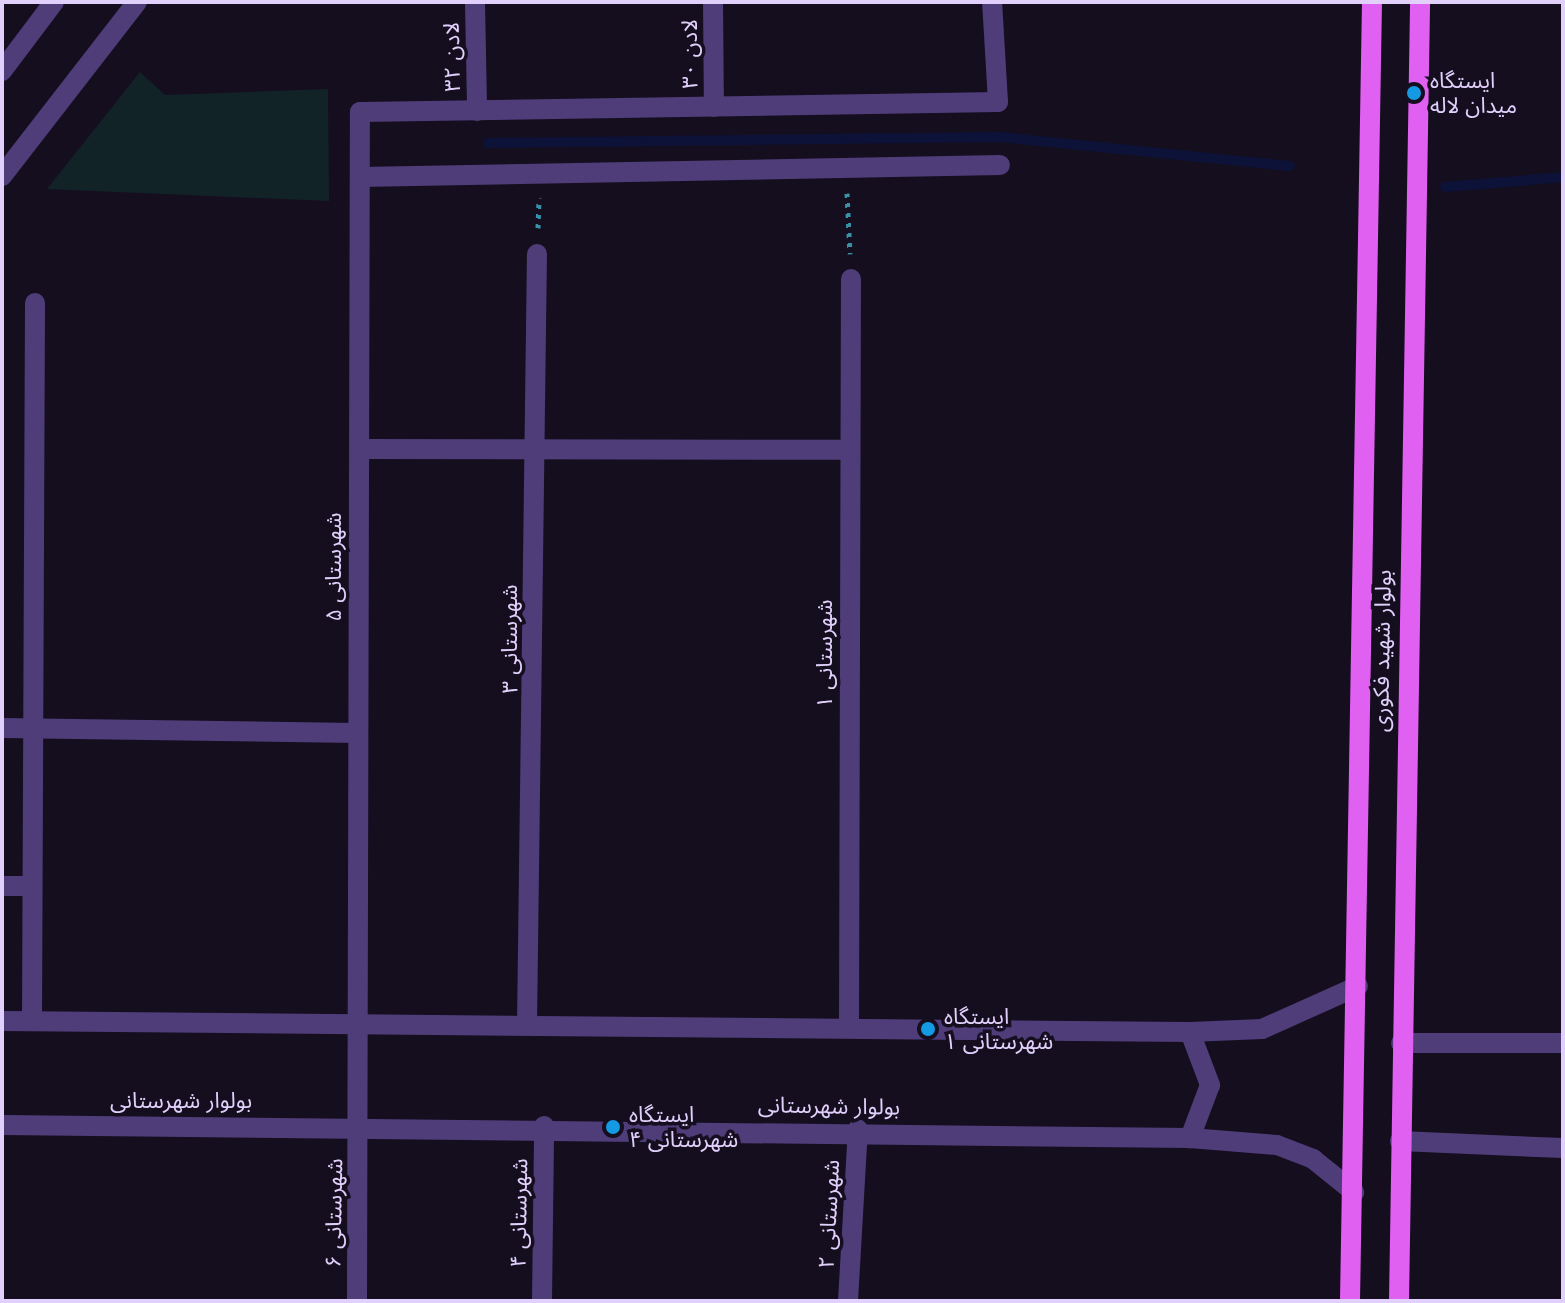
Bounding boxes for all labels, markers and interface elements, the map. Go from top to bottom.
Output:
street label: لادن ۳۰ [677,19,703,89]
street label: لادن ۳۲ [438,22,466,92]
place label: ایستگاه میدان لاله [1430,67,1517,118]
marker: ایستگاه میدان لاله [1405,84,1423,102]
street label: شهرستانی ۵ [321,512,347,622]
street label: بولوار شهید فکوری [1367,570,1397,732]
street label: شهرستانی ۳ [497,584,523,694]
street label: شهرستانی ۱ [812,599,838,709]
place label: ایستگاه شهرستانی ۱ [944,1003,1053,1054]
marker: ایستگاه شهرستانی ۱ [919,1020,937,1038]
street label: بولوار شهرستانی [110,1088,252,1114]
street label: بولوار شهرستانی [758,1092,900,1120]
place label: ایستگاه شهرستانی ۴ [629,1101,738,1152]
marker: ایستگاه شهرستانی ۴ [604,1118,622,1136]
street label: شهرستانی ۶ [320,1158,348,1268]
street label: شهرستانی ۴ [505,1158,533,1268]
street label: شهرستانی ۲ [813,1159,845,1269]

